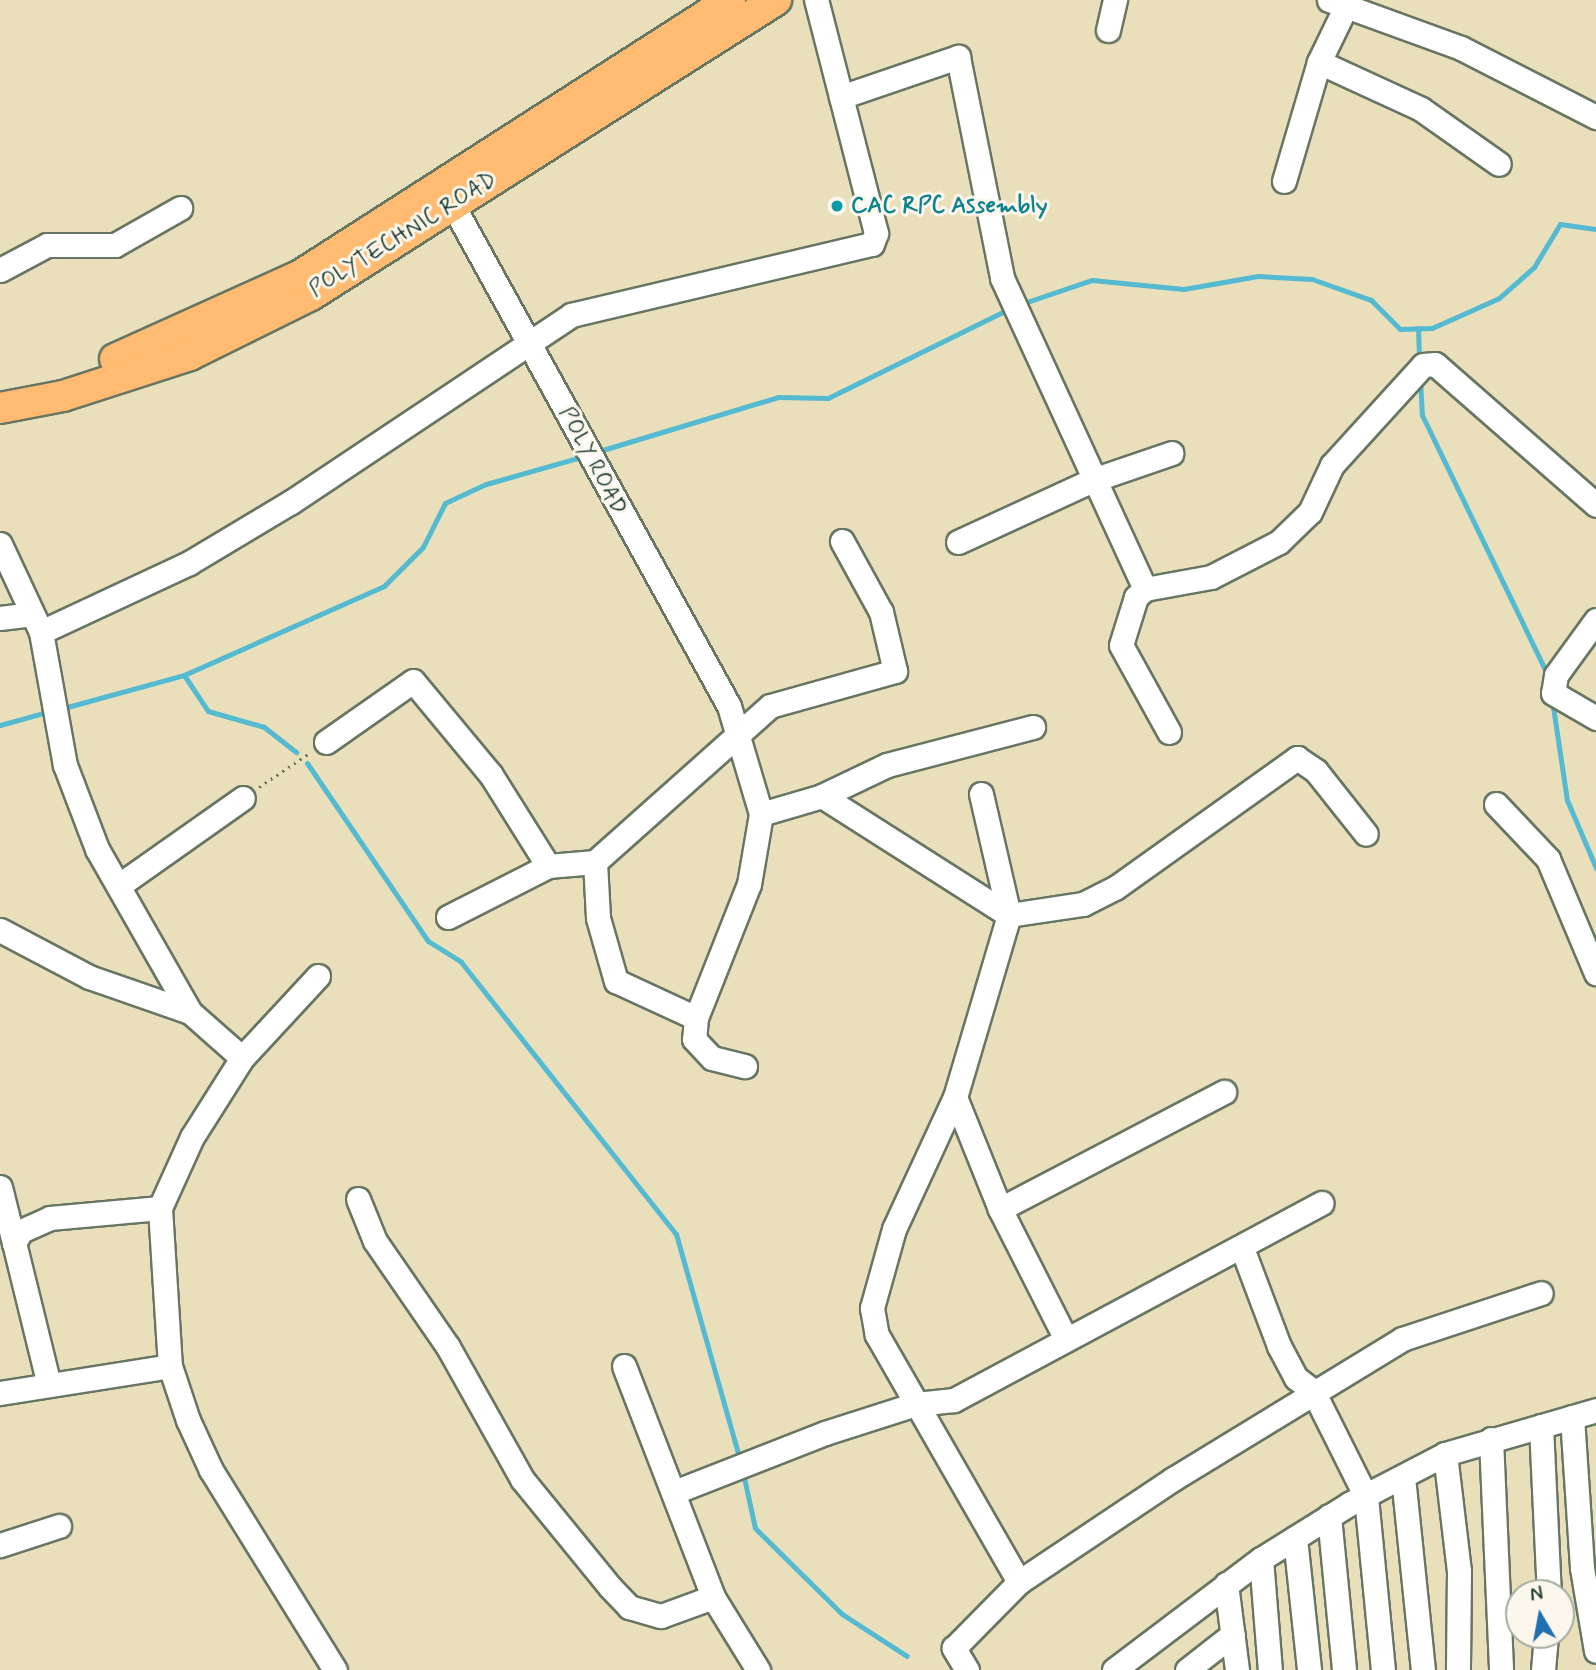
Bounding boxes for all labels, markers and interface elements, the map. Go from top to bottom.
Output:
street label: POLYTECHNIC ROAD [305,167,501,303]
place label: CAC RPC Assembly [851,192,1048,220]
marker: CAC RPC Assembly [829,198,845,214]
street label: POLY ROAD [552,402,632,520]
north arrow [1505,1579,1575,1649]
text: N [1528,1581,1545,1608]

